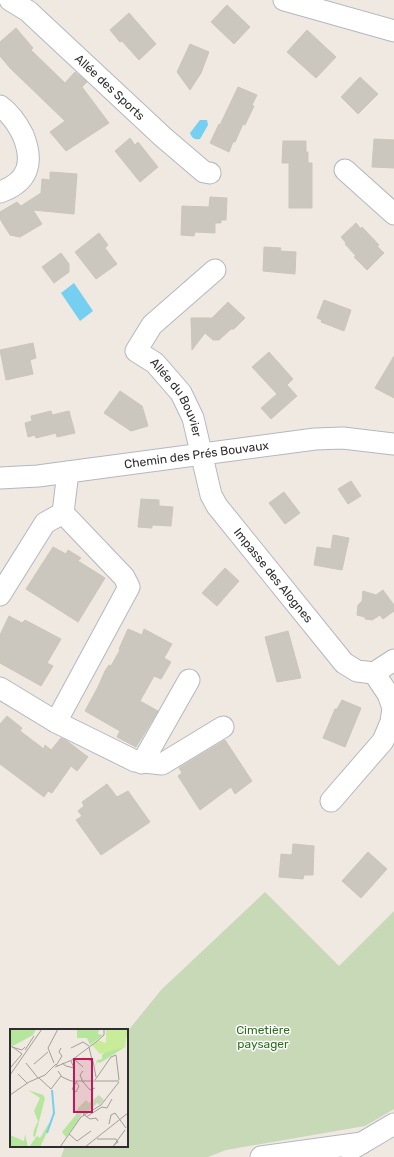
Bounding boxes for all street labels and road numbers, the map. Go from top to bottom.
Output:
street label: Allée des Sports [72,51,148,123]
street label: Allée du Bouvier [147,355,204,439]
street label: Chemin des Prés Bouvaux [123,438,270,471]
street label: Impasse des Alognes [231,525,316,626]

